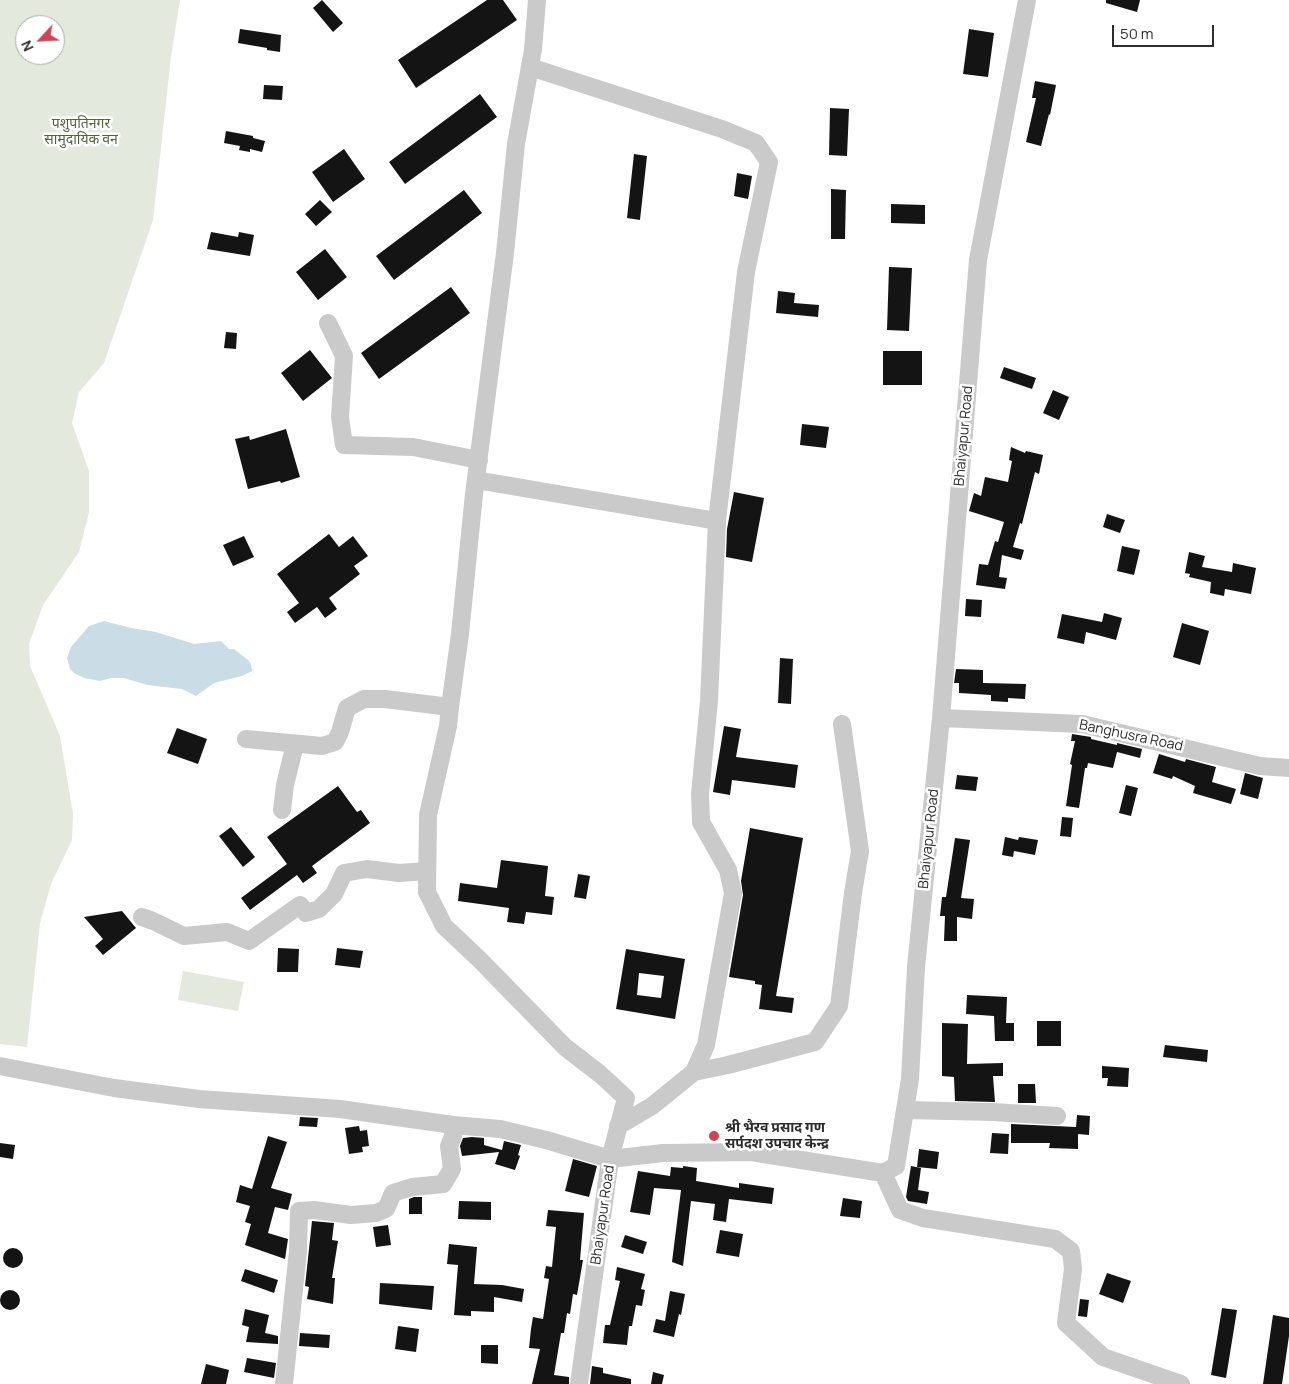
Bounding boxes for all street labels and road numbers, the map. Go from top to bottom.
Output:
street label: Bhaiyapur Road [951,385,977,487]
street label: Banghusra Road [1078,717,1184,755]
street label: Bhaiyapur Road [915,788,943,890]
street label: Bhaiyapur Road [588,1164,618,1266]

